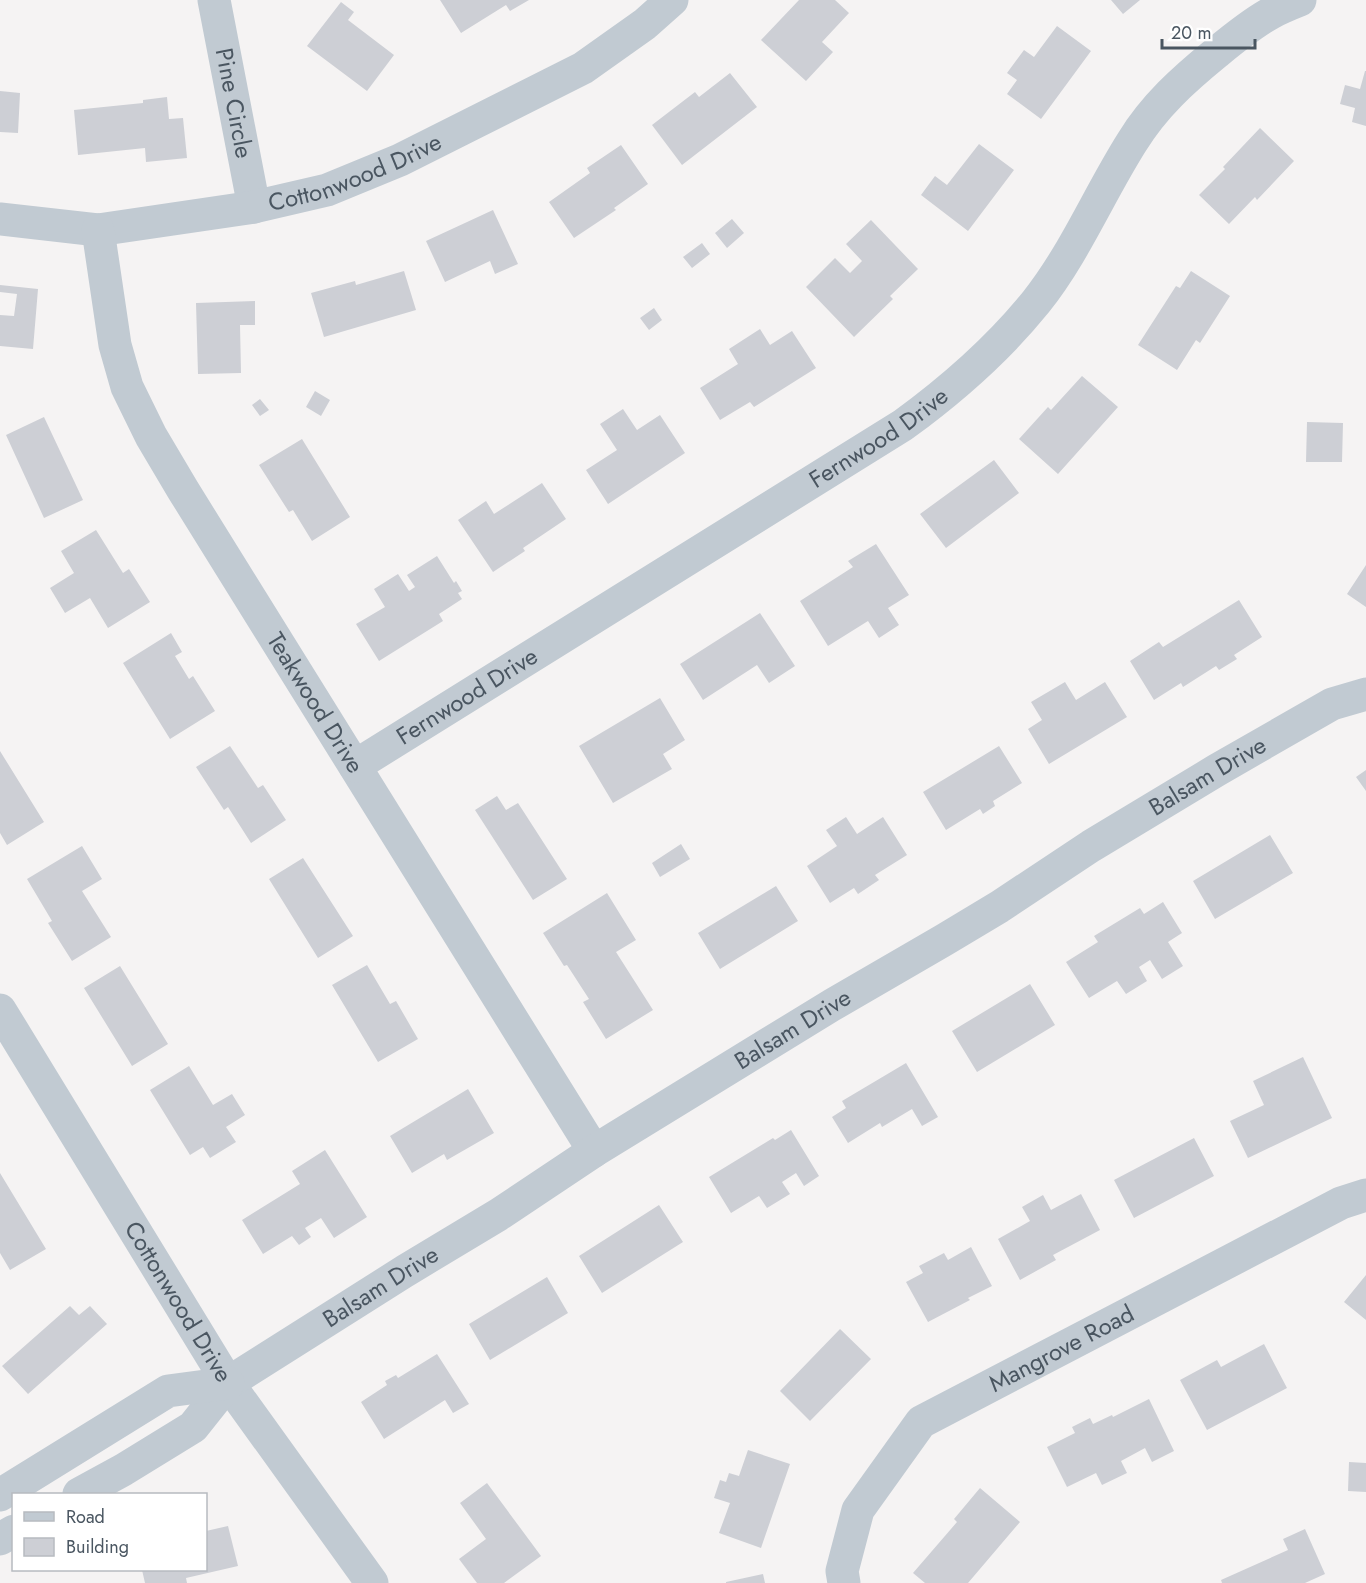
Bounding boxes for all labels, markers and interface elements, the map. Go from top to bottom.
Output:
scale bar [1162,12,1255,50]
text: 20 m [1171,20,1211,46]
street label: Pine Circle [207,45,262,161]
street label: Cottonwood Drive [265,124,447,220]
street label: Fernwood Drive [802,379,956,496]
street label: Teakwood Drive [259,625,373,780]
street label: Fernwood Drive [389,638,544,753]
street label: Balsam Drive [1142,727,1273,824]
street label: Balsam Drive [727,980,857,1078]
street label: Cottonwood Drive [116,1214,241,1389]
street label: Balsam Drive [316,1237,445,1336]
street label: Mangrove Road [983,1296,1140,1401]
legend [12,1493,207,1571]
text: Road [66,1504,105,1530]
text: Building [66,1534,129,1560]

